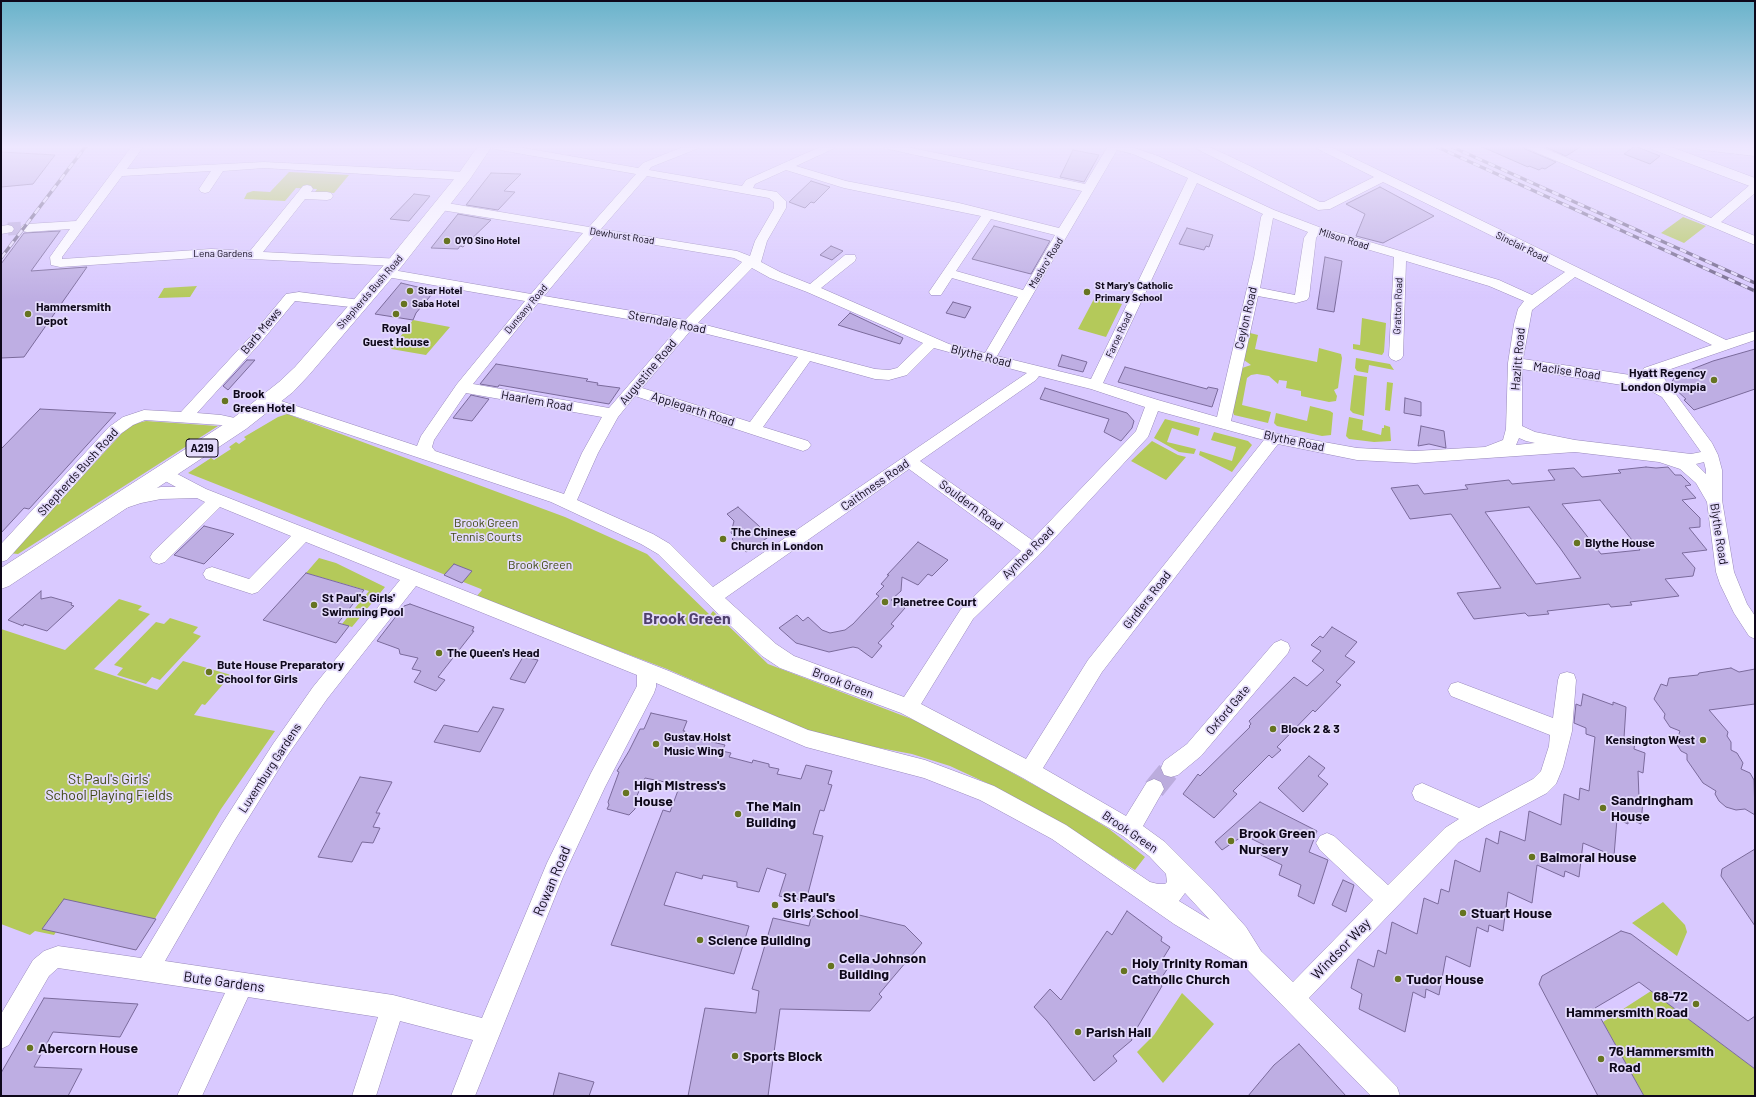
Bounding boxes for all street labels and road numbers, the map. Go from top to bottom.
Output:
street label: Dewhurst Road [589,225,655,247]
street label: Milson Road [1317,226,1371,252]
street label: Sinclair Road [1494,229,1550,265]
street label: Masbro' Road [1026,236,1066,290]
street label: Lena Gardens [193,248,253,260]
street label: Shepherds Bush Road [335,252,405,332]
street label: Gratton Road [1391,277,1405,335]
street label: Dunsany Road [502,282,550,336]
street label: Ceylon Road [1232,285,1260,351]
street label: Barb Mews [238,305,284,357]
street label: Sterndale Road [627,307,707,337]
street label: Faroe Road [1103,310,1135,360]
street label: Hazlitt Road [1508,327,1528,391]
street label: Augustine Road [616,336,680,408]
street label: Blythe Road [949,342,1013,370]
street label: Maclise Road [1532,359,1602,383]
street label: Haarlem Road [500,388,574,414]
street label: Applegarth Road [650,389,736,429]
street label: Shepherds Bush Road [35,425,121,519]
street label: Blythe Road [1262,428,1326,454]
road number: A219 [186,439,218,457]
street label: Caithness Road [838,456,912,514]
street label: Souldern Road [936,477,1006,533]
street label: Blythe Road [1707,502,1731,566]
street label: Aynhoe Road [999,524,1057,582]
street label: Girdlers Road [1120,568,1174,632]
street label: Brook Green [810,665,876,701]
street label: Oxford Gate [1203,682,1253,738]
street label: Luxemburg Gardens [236,720,304,816]
street label: Brook Green [1099,808,1161,856]
street label: Rowan Road [530,844,574,918]
street label: Windsor Way [1308,915,1374,983]
street label: Bute Gardens [183,968,265,996]

